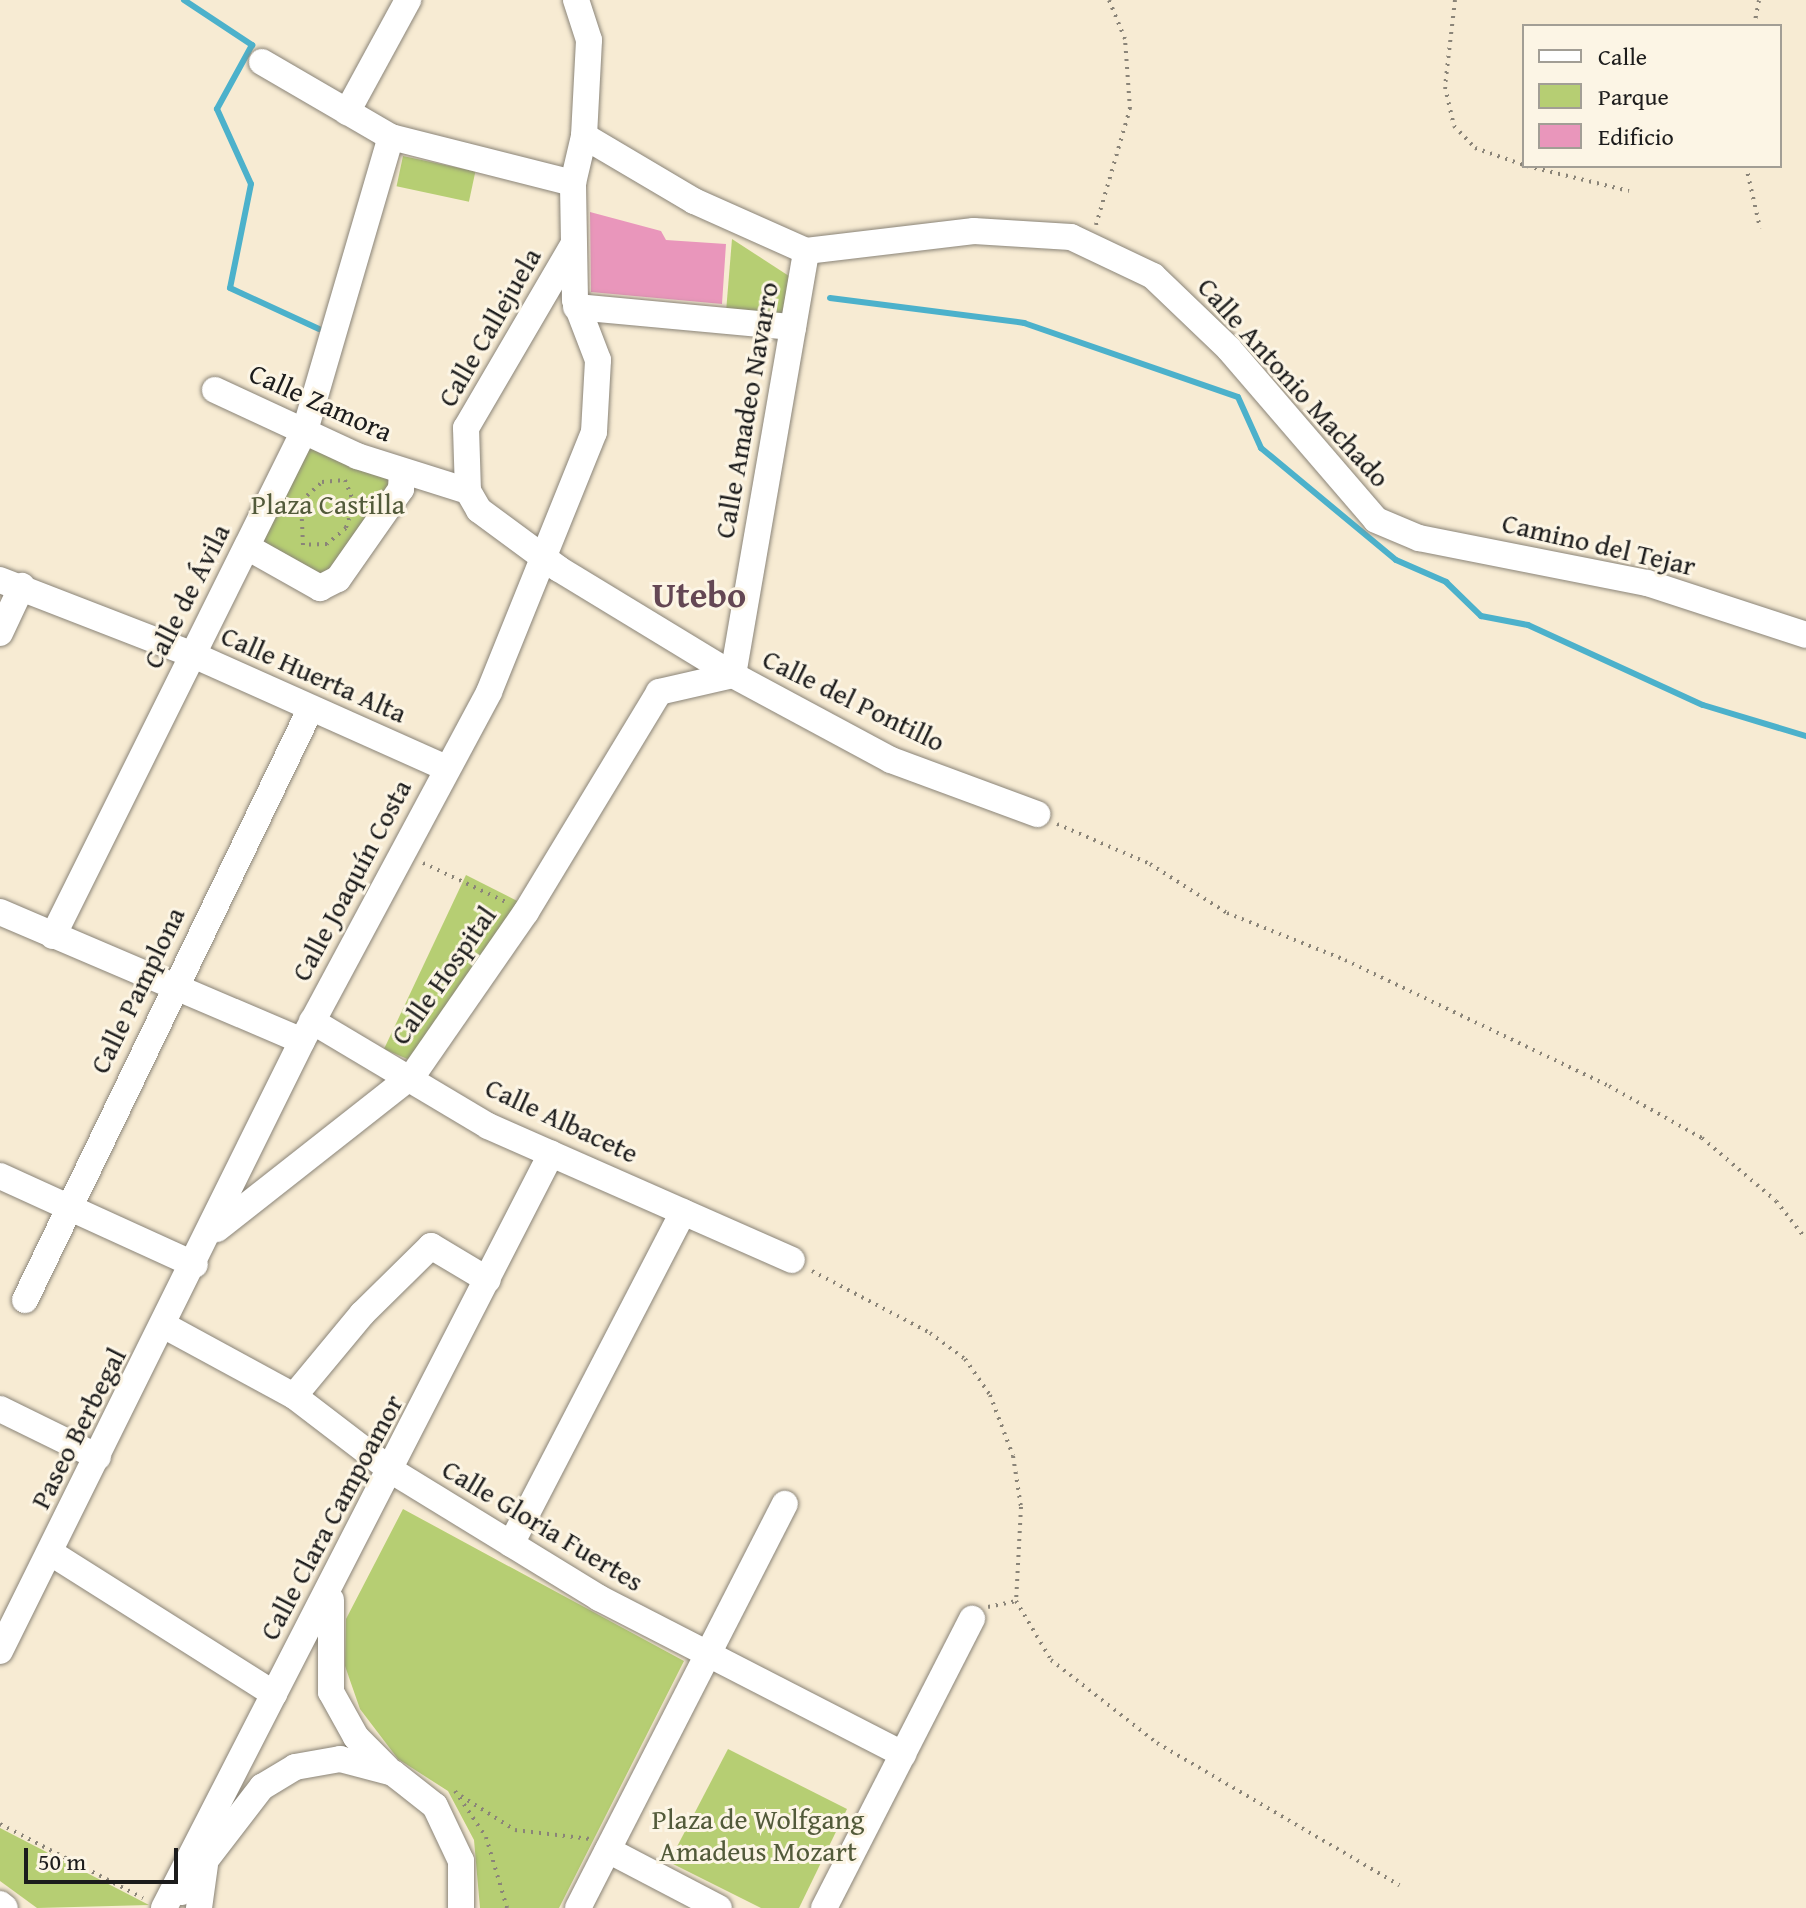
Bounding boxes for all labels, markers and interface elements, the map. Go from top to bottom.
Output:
legend [1522,24,1782,168]
text: Calle [1598,39,1647,74]
text: Parque [1598,79,1669,114]
text: Edificio [1598,119,1674,154]
street label: Calle Callejuela [430,242,548,412]
street label: Calle Antonio Machado [1191,270,1397,494]
street label: Calle Amadeo Navarro [707,279,785,541]
street label: Calle Zamora [244,355,398,449]
park label: Plaza Castilla [251,487,405,521]
street label: Camino del Tejar [1499,505,1699,583]
street label: Calle de Ávila [135,518,237,674]
district label: Utebo [652,572,746,616]
street label: Calle Huerta Alta [216,618,412,730]
street label: Calle del Pontillo [757,641,951,759]
street label: Calle Joaquín Costa [284,774,418,986]
street label: Calle Hospital [383,899,503,1051]
street label: Calle Pamplona [82,901,192,1079]
street label: Calle Albacete [480,1070,644,1170]
street label: Paseo Berbegal [23,1342,133,1514]
street label: Calle Clara Campoamor [252,1389,410,1645]
street label: Calle Gloria Fuertes [436,1452,650,1598]
park label: Plaza de Wolfgang Amadeus Mozart [652,1802,864,1868]
scale bar [28,1832,182,1882]
text: 50 m [38,1844,86,1879]

